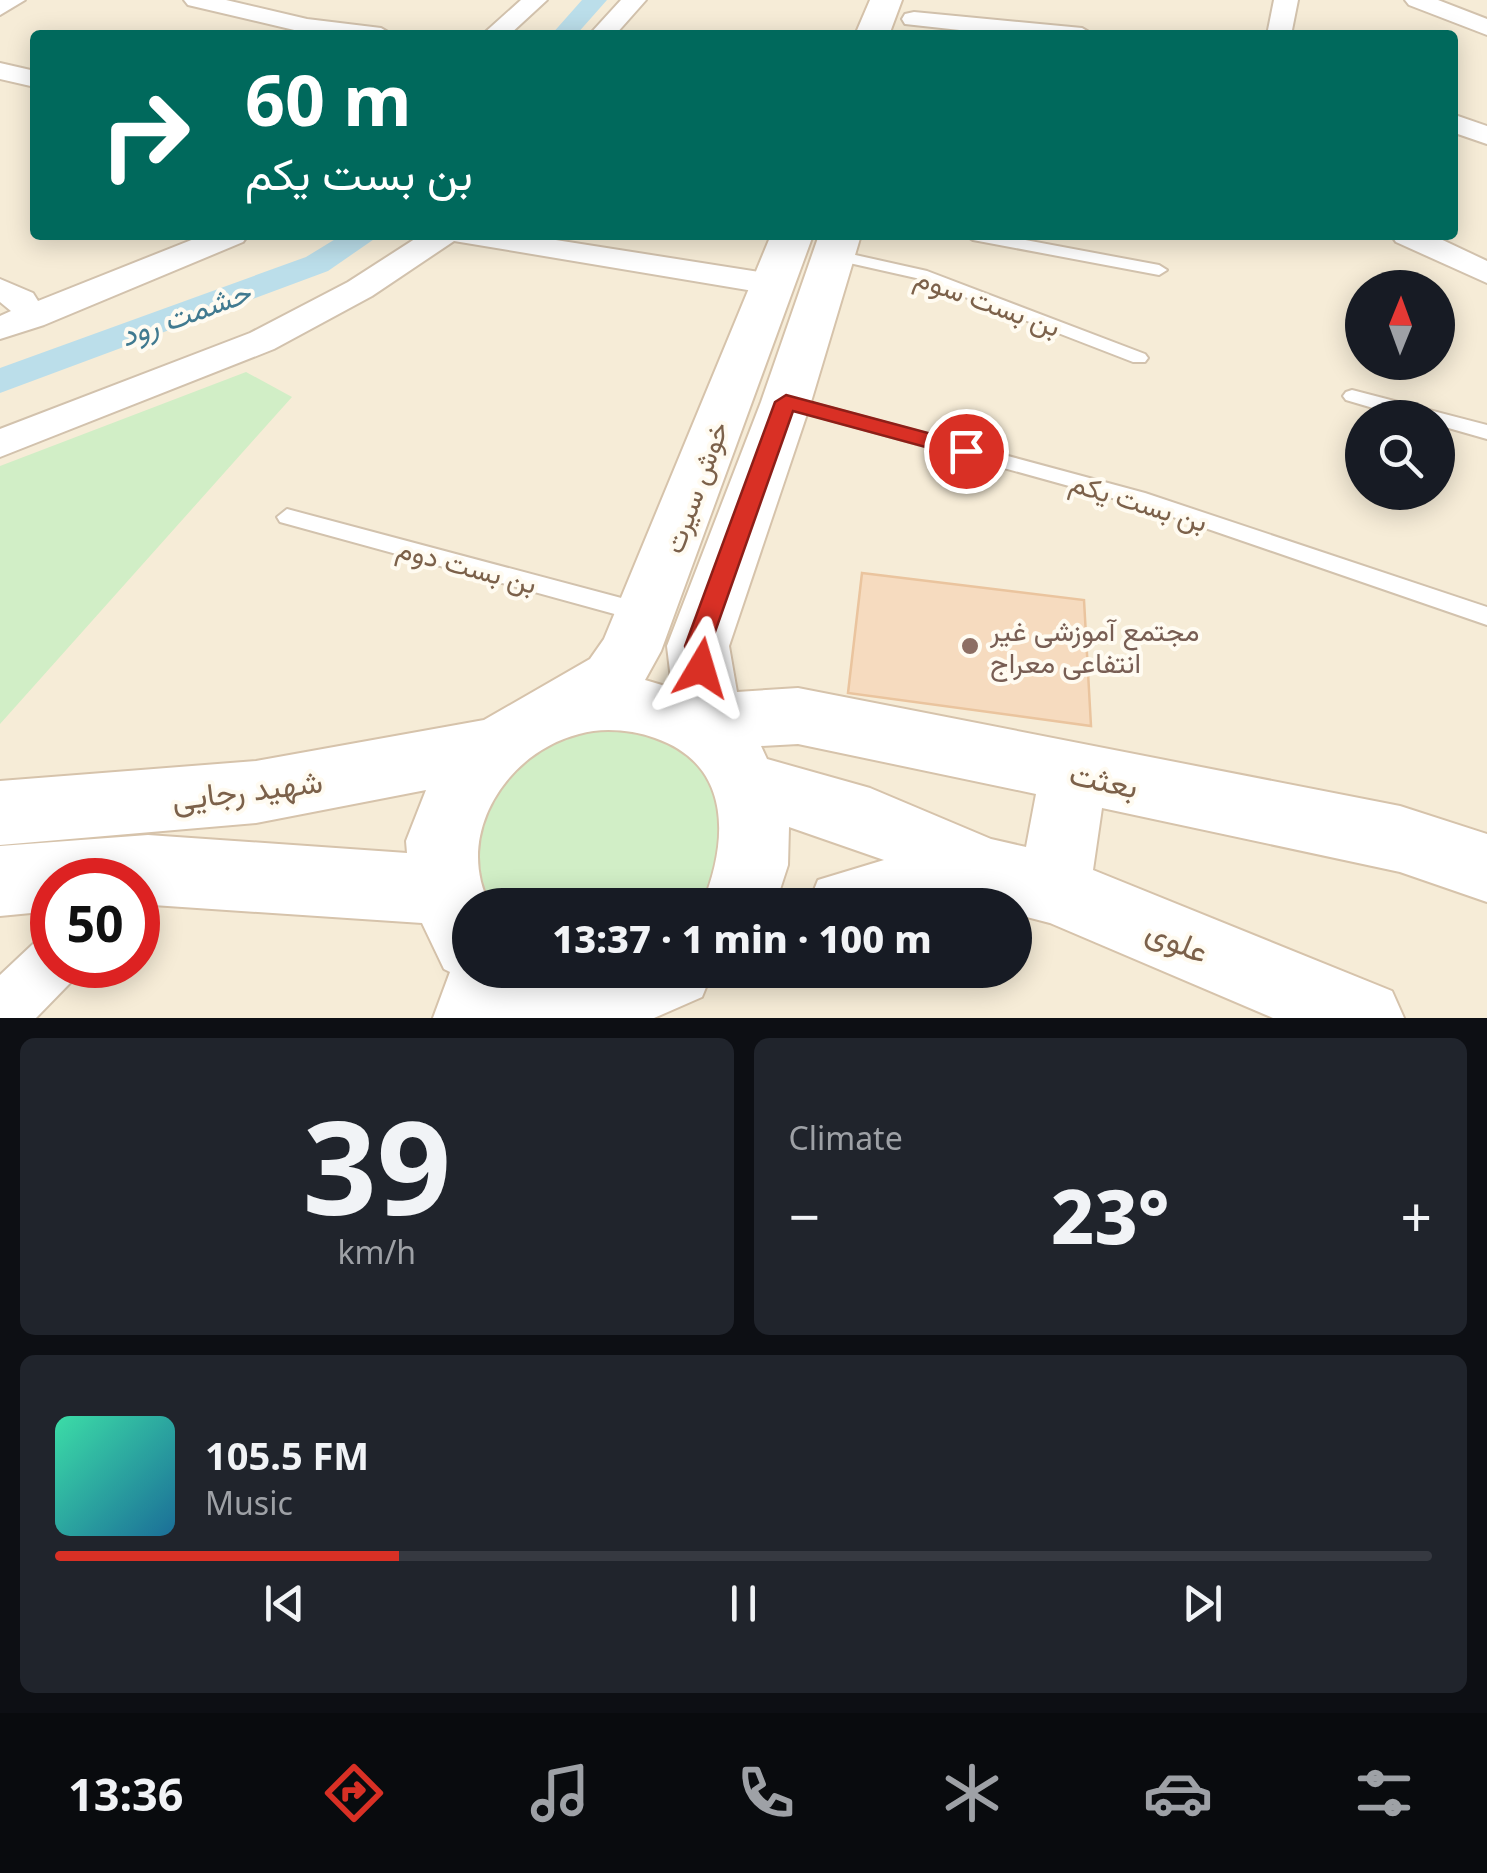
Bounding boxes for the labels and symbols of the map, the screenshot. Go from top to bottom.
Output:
street label: بن بست سوم [910,257,1066,346]
water label: حشمت رود [114,270,257,355]
north arrow [1345,270,1455,380]
pin [924,409,1009,494]
street label: خوش سیرت [654,416,736,558]
street label: بن بست یکم [1065,462,1212,541]
street label: بن بست دوم [393,528,541,603]
place label: مجتمع آموزشی غیر انتفاعی معراج [989,611,1200,682]
position arrow [649,616,753,720]
marker: مجتمع آموزشی غیر انتفاعی معراج [959,635,981,657]
street label: بعثت [1066,751,1142,807]
street label: شهید رجایی [169,758,325,820]
speed limit sign: 50 [30,858,160,988]
street label: علوی [1140,908,1216,972]

